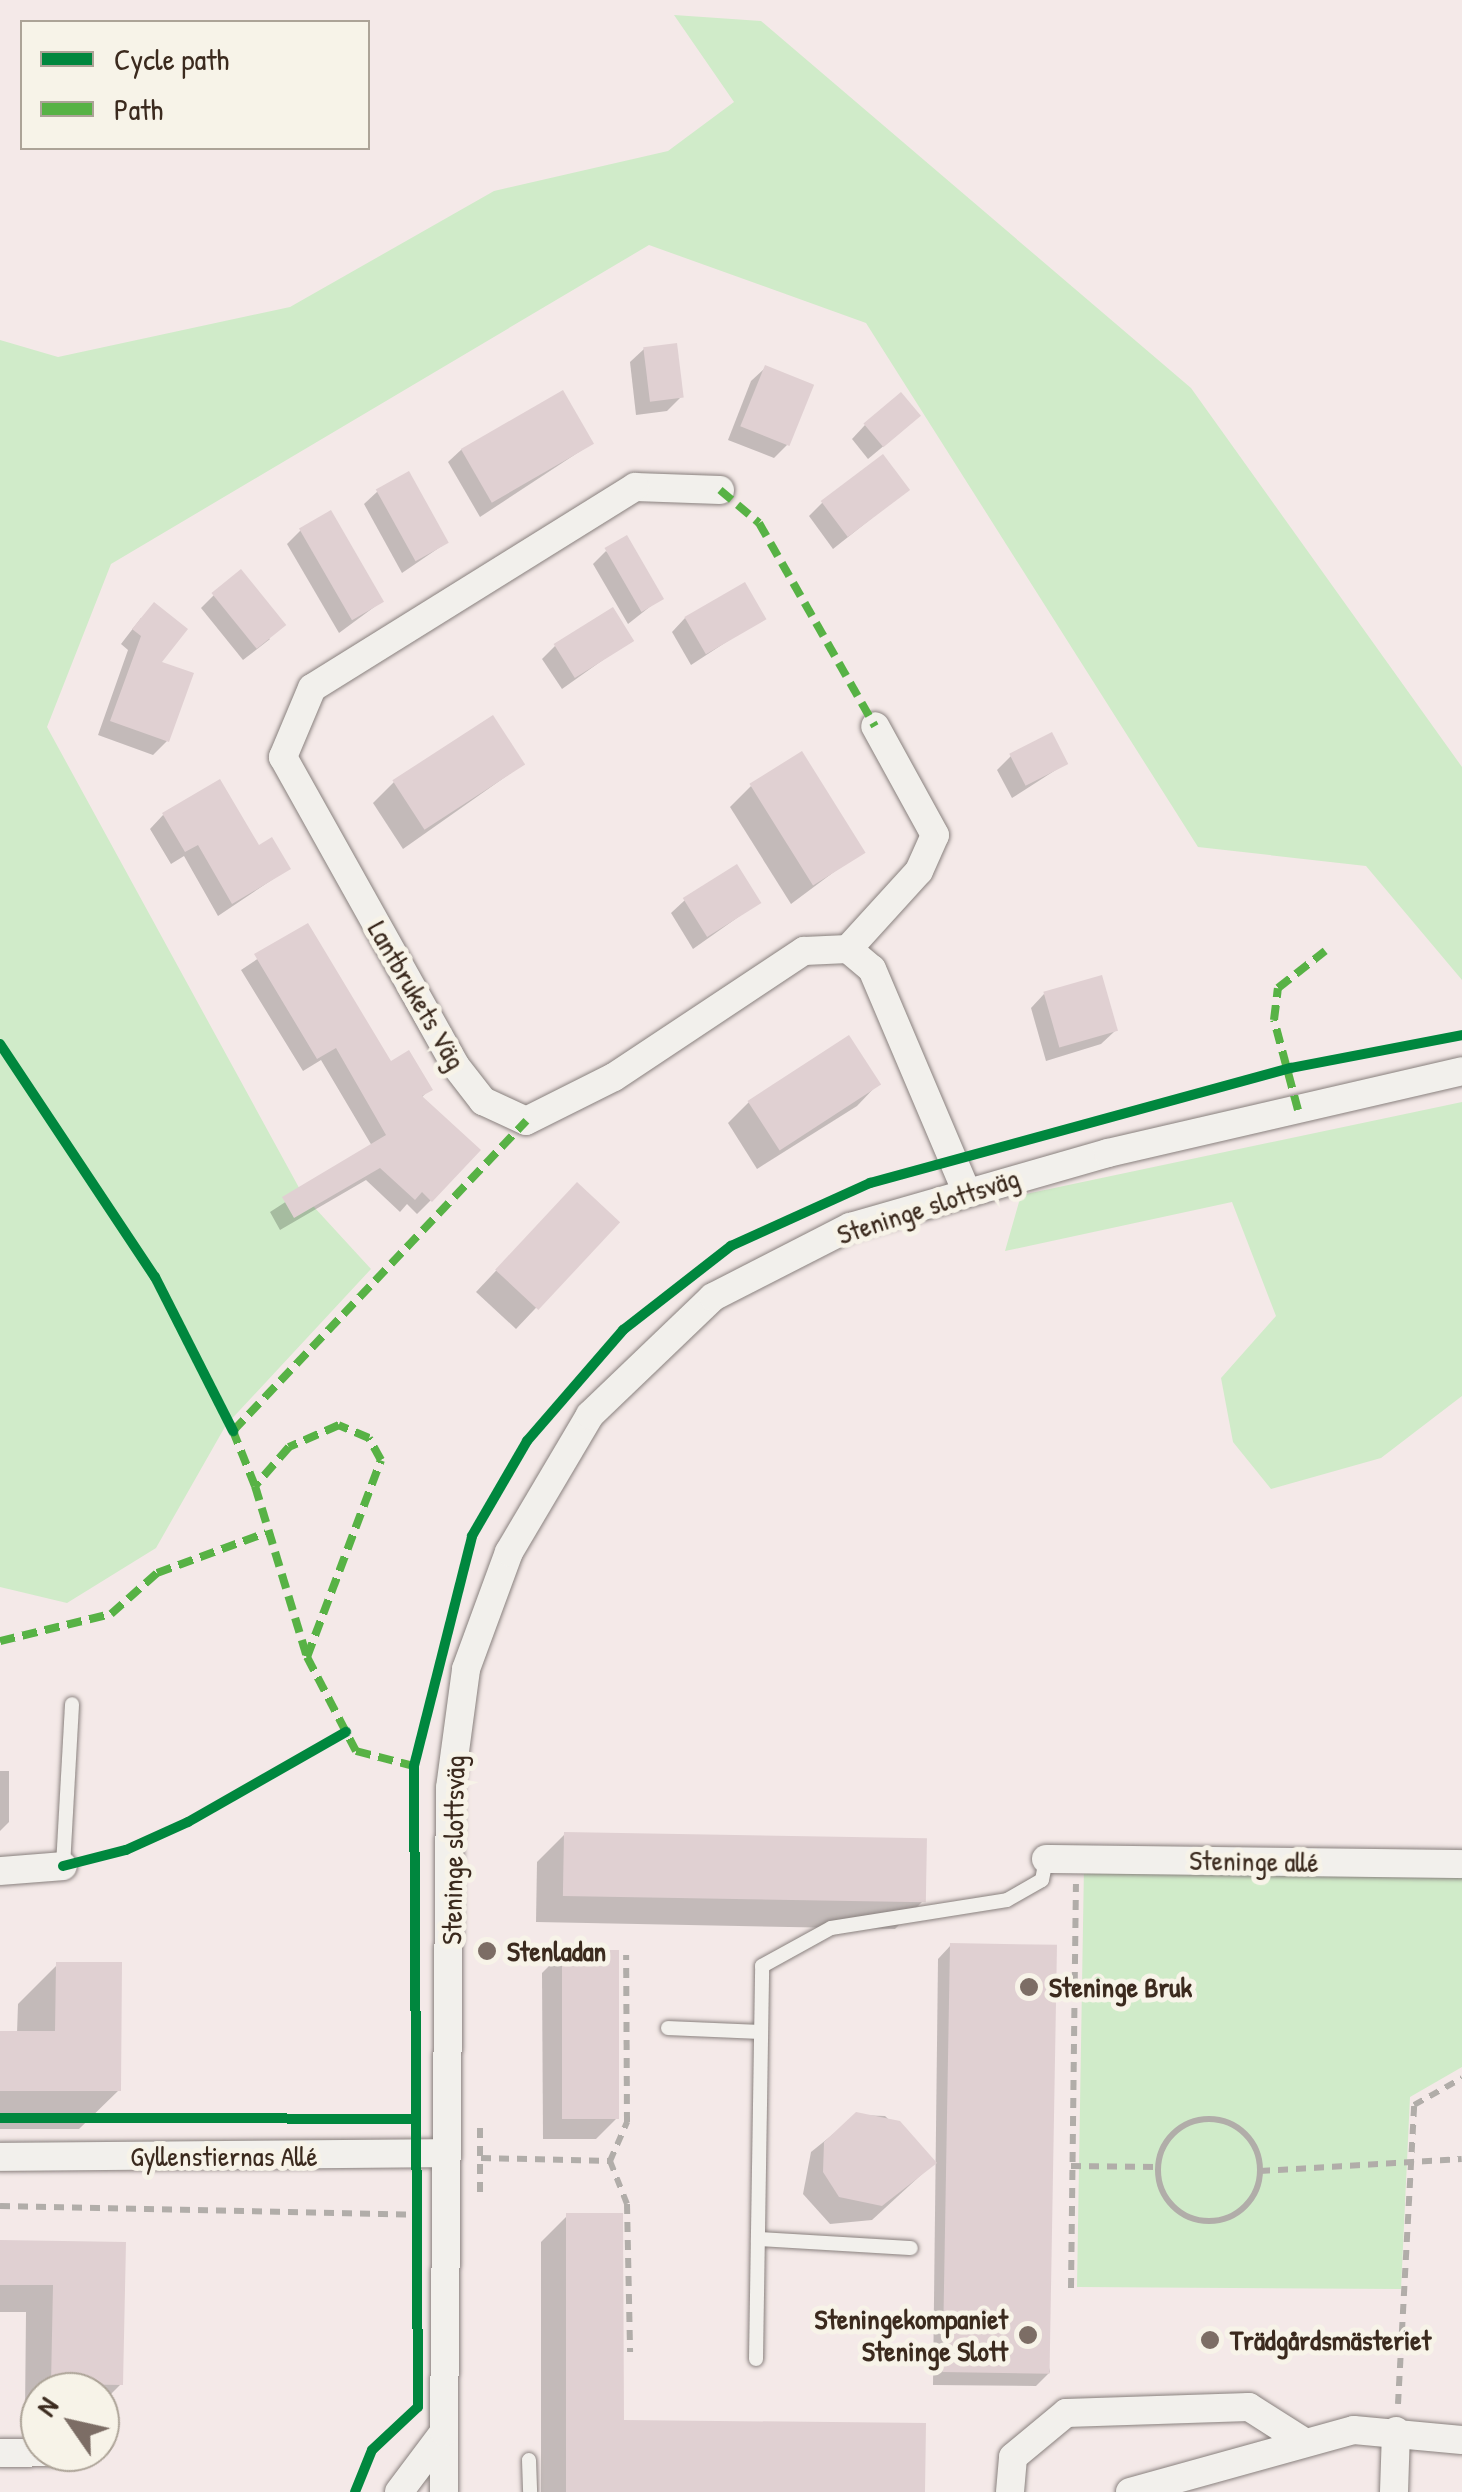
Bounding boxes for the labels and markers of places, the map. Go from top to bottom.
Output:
place label: Stenladan [507,1934,606,1968]
marker: Stenladan [476,1940,498,1962]
place label: Steninge Bruk [1049,1970,1192,2004]
marker: Steninge Bruk [1018,1976,1040,1998]
place label: Steningekompaniet Steninge Slott [815,2302,1008,2368]
place label: Trädgårdsmästeriet [1230,2323,1431,2357]
marker: Steningekompaniet Steninge Slott [1017,2324,1039,2346]
marker: Trädgårdsmästeriet [1199,2329,1221,2351]

